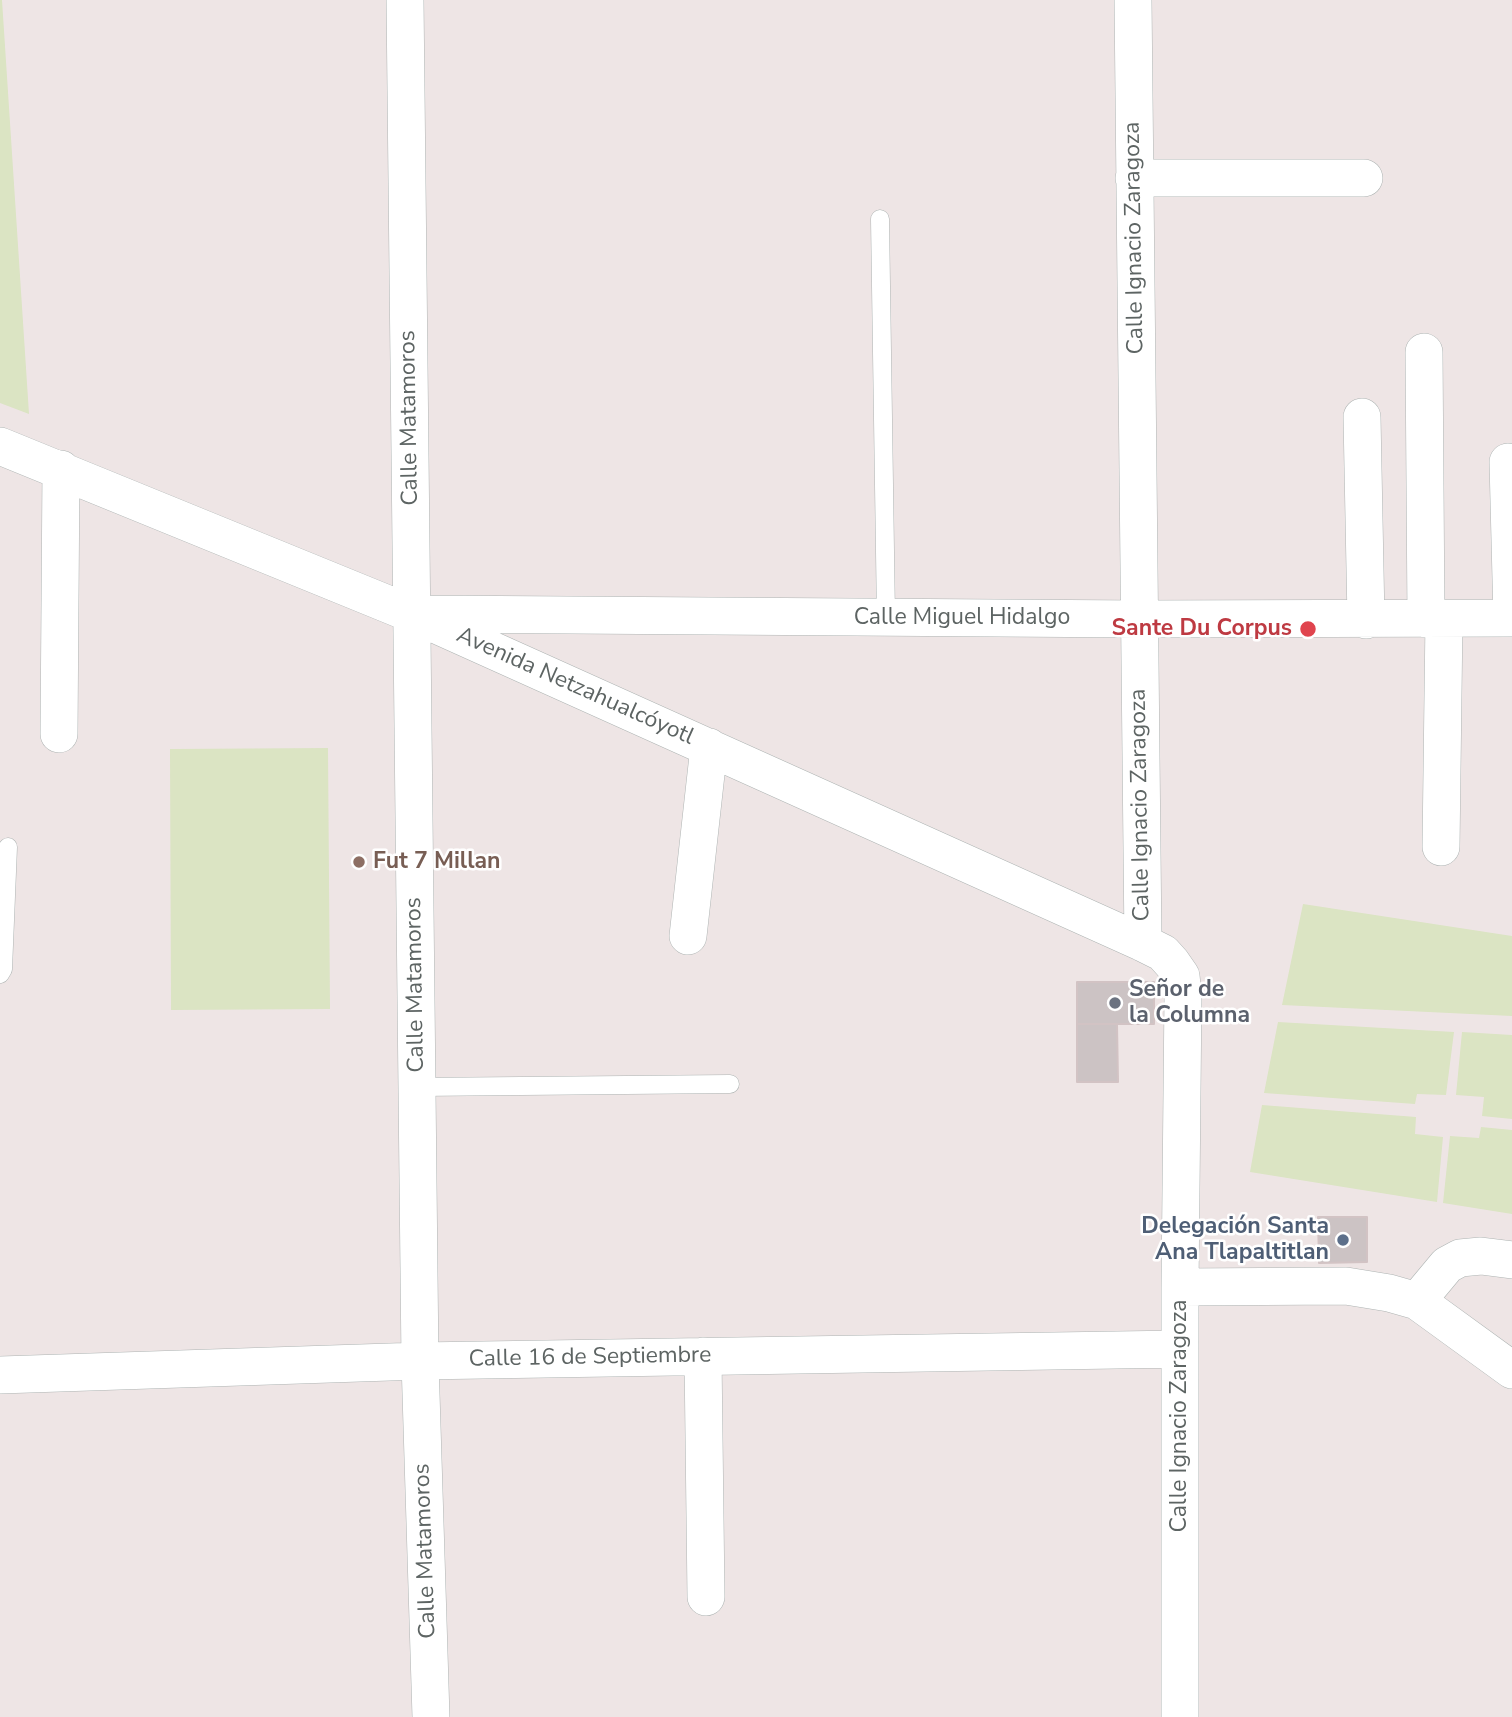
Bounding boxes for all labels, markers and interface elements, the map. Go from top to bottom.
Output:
street label: Calle Ignacio Zaragoza [1119,121,1151,355]
street label: Calle Matamoros [395,330,425,506]
street label: Calle Miguel Hidalgo [854,604,1070,632]
place label: Sante Du Corpus [1112,615,1292,643]
marker: Sante Du Corpus [1298,619,1318,639]
street label: Avenida Netzahualcóyotl [452,622,698,752]
street label: Calle Ignacio Zaragoza [1125,688,1157,922]
place label: Fut 7 Millan [373,848,501,876]
marker: Fut 7 Millan [351,854,367,870]
street label: Calle Matamoros [401,897,431,1073]
place label: Señor de la Columna [1129,976,1250,1030]
marker: Señor de la Columna [1107,995,1123,1011]
place label: Delegación Santa Ana Tlapaltitlan [1141,1213,1329,1267]
marker: Delegación Santa Ana Tlapaltitlan [1335,1232,1351,1248]
street label: Calle Ignacio Zaragoza [1166,1300,1194,1532]
street label: Calle 16 de Septiembre [468,1342,712,1374]
street label: Calle Matamoros [409,1463,443,1639]

